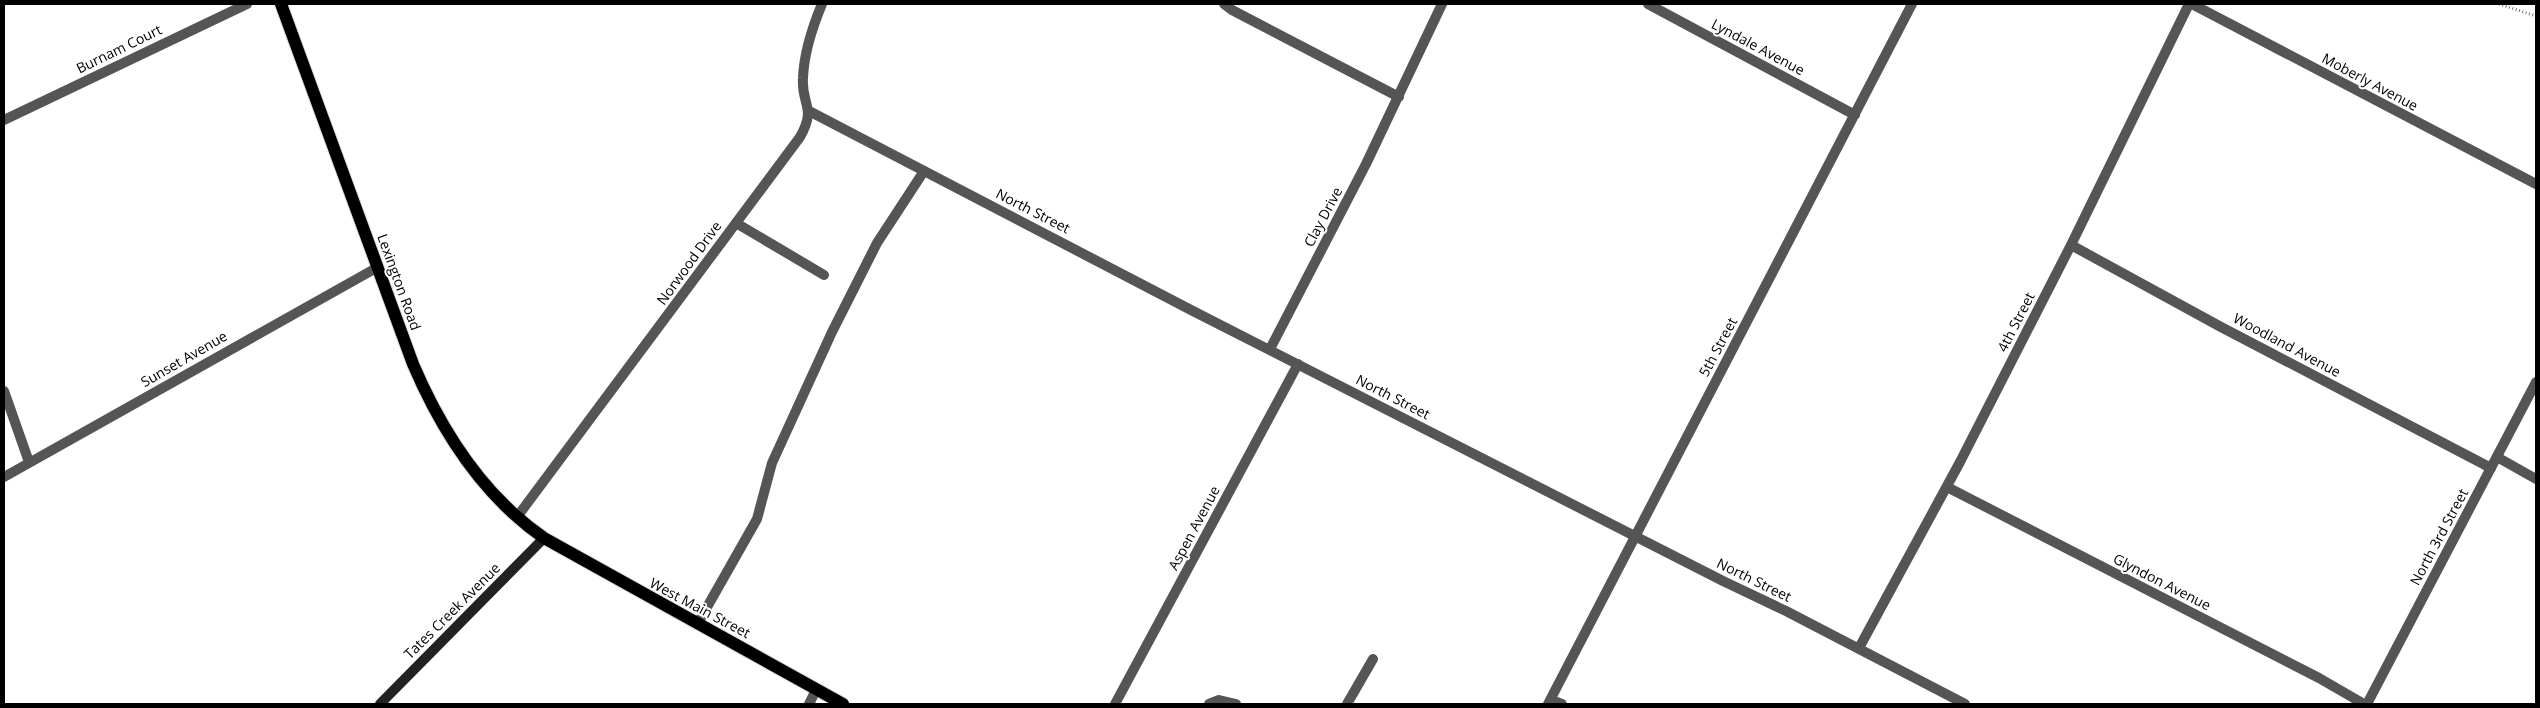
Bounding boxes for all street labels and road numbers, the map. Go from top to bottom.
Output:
street label: Lyndale Avenue [1708,14,1808,79]
street label: Burnam Court [73,20,165,77]
street label: Moberly Avenue [2319,48,2422,115]
street label: Clay Drive [1299,183,1346,250]
street label: North Street [993,184,1074,237]
street label: Norwood Drive [652,217,725,308]
street label: Lexington Road [373,231,426,333]
street label: 4th Street [1992,289,2039,355]
street label: Woodland Avenue [2230,308,2344,381]
street label: 5th Street [1694,314,1741,380]
street label: Sunset Avenue [137,326,231,391]
street label: North Street [1353,370,1434,423]
street label: Aspen Avenue [1163,482,1224,573]
street label: North 3rd Street [2405,485,2472,588]
street label: Glyndon Avenue [2110,549,2214,614]
street label: North Street [1714,553,1795,606]
street label: Tates Creek Avenue [399,558,504,663]
street label: West Main Street [647,573,754,642]

